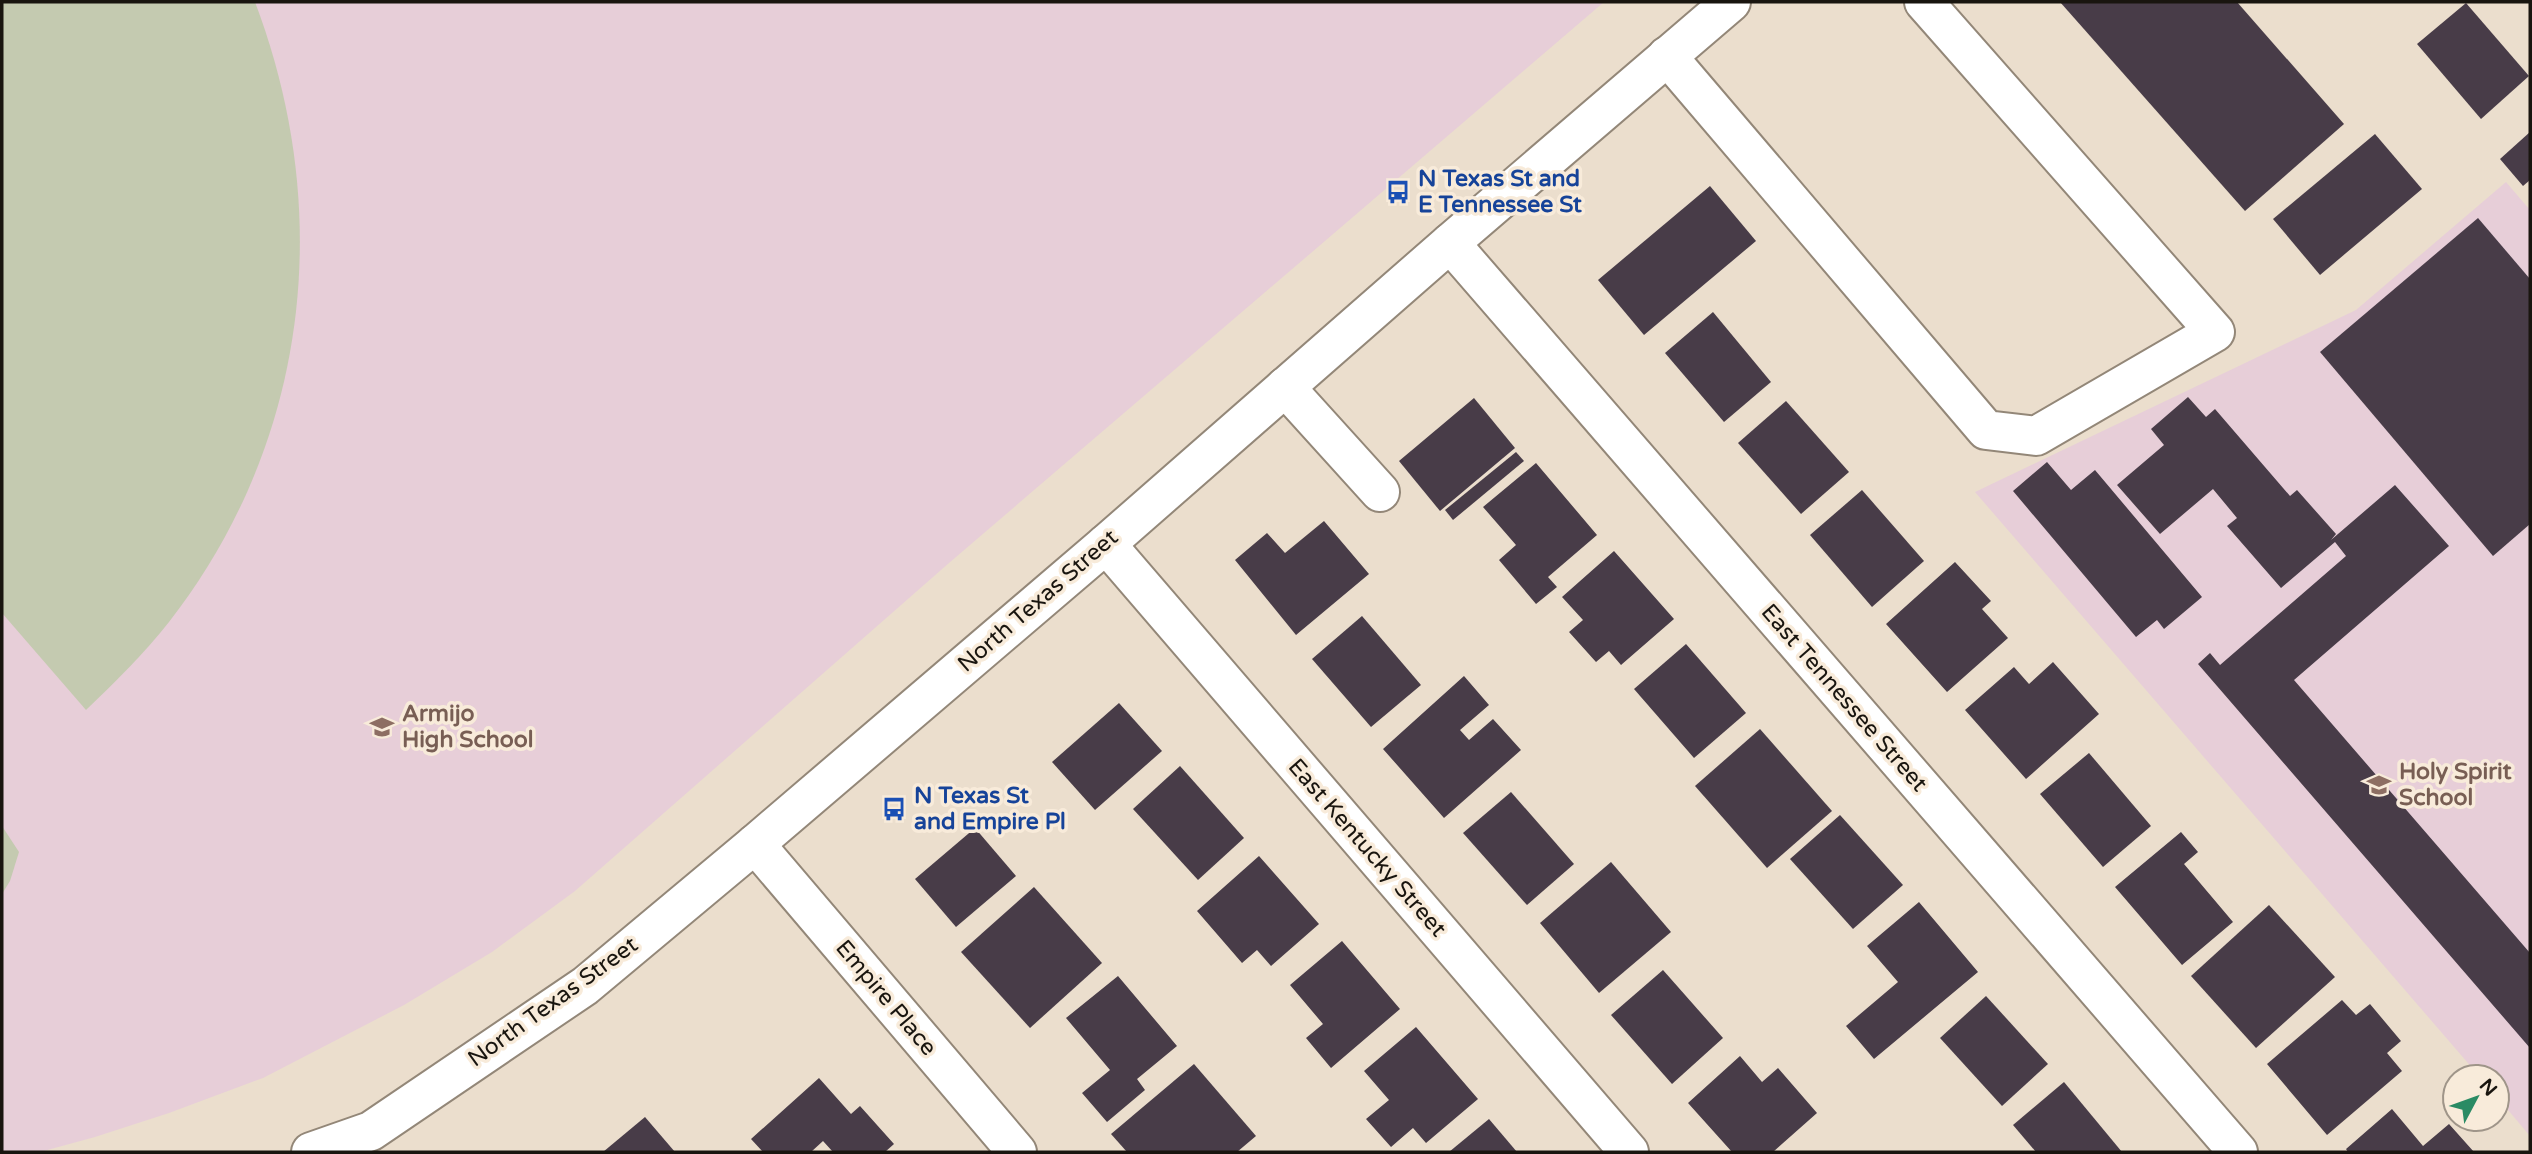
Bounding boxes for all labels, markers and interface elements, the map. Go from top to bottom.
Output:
place label: N Texas St and E Tennessee St [1418,165,1582,219]
bus stop icon: N Texas St and E Tennessee St [1384,178,1412,206]
street label: North Texas Street [952,524,1124,678]
street label: East Tennessee Street [1755,598,1933,798]
place label: Armijo High School [402,700,534,754]
school or university icon: Armijo High School [368,713,396,741]
street label: East Kentucky Street [1282,753,1452,943]
place label: Holy Spirit School [2399,758,2512,812]
school or university icon: Holy Spirit School [2365,771,2393,799]
place label: N Texas St and Empire Pl [914,782,1066,836]
bus stop icon: N Texas St and Empire Pl [880,795,908,823]
street label: North Texas Street [463,931,644,1073]
street label: Empire Place [829,934,943,1062]
north arrow [2441,1063,2511,1133]
text: N [2475,1075,2501,1100]

